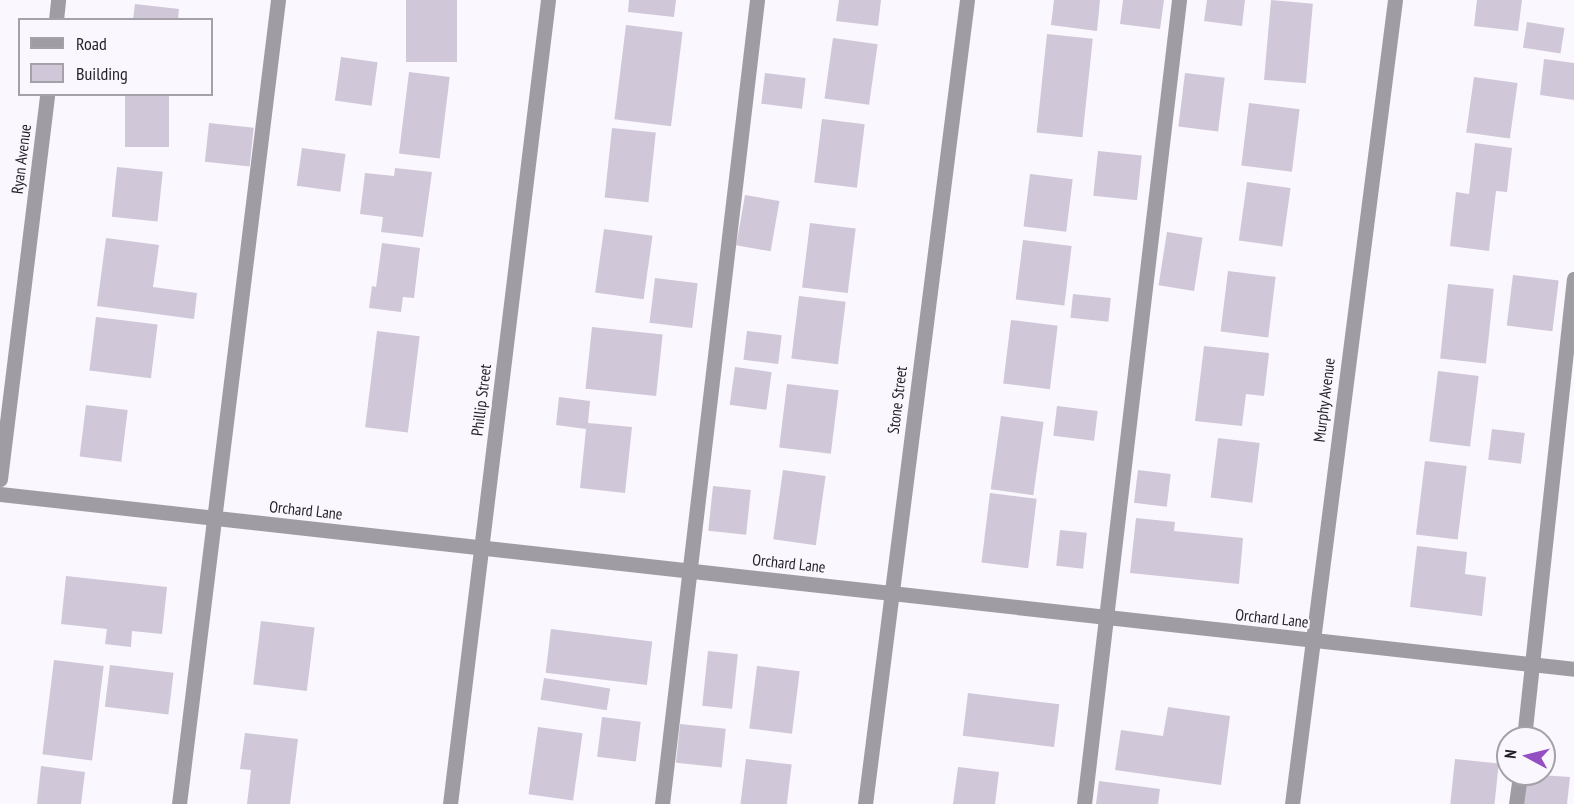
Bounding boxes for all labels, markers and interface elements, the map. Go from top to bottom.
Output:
legend [18,18,213,96]
text: Road [76,32,107,55]
text: Building [76,62,128,85]
street label: Ryan Avenue [7,123,35,195]
street label: Murphy Avenue [1309,356,1339,444]
street label: Phillip Street [467,363,495,437]
street label: Stone Street [883,365,911,435]
street label: Orchard Lane [268,497,344,523]
street label: Orchard Lane [751,550,827,576]
street label: Orchard Lane [1234,605,1310,631]
north arrow [1496,726,1556,786]
text: N [1500,749,1521,760]

